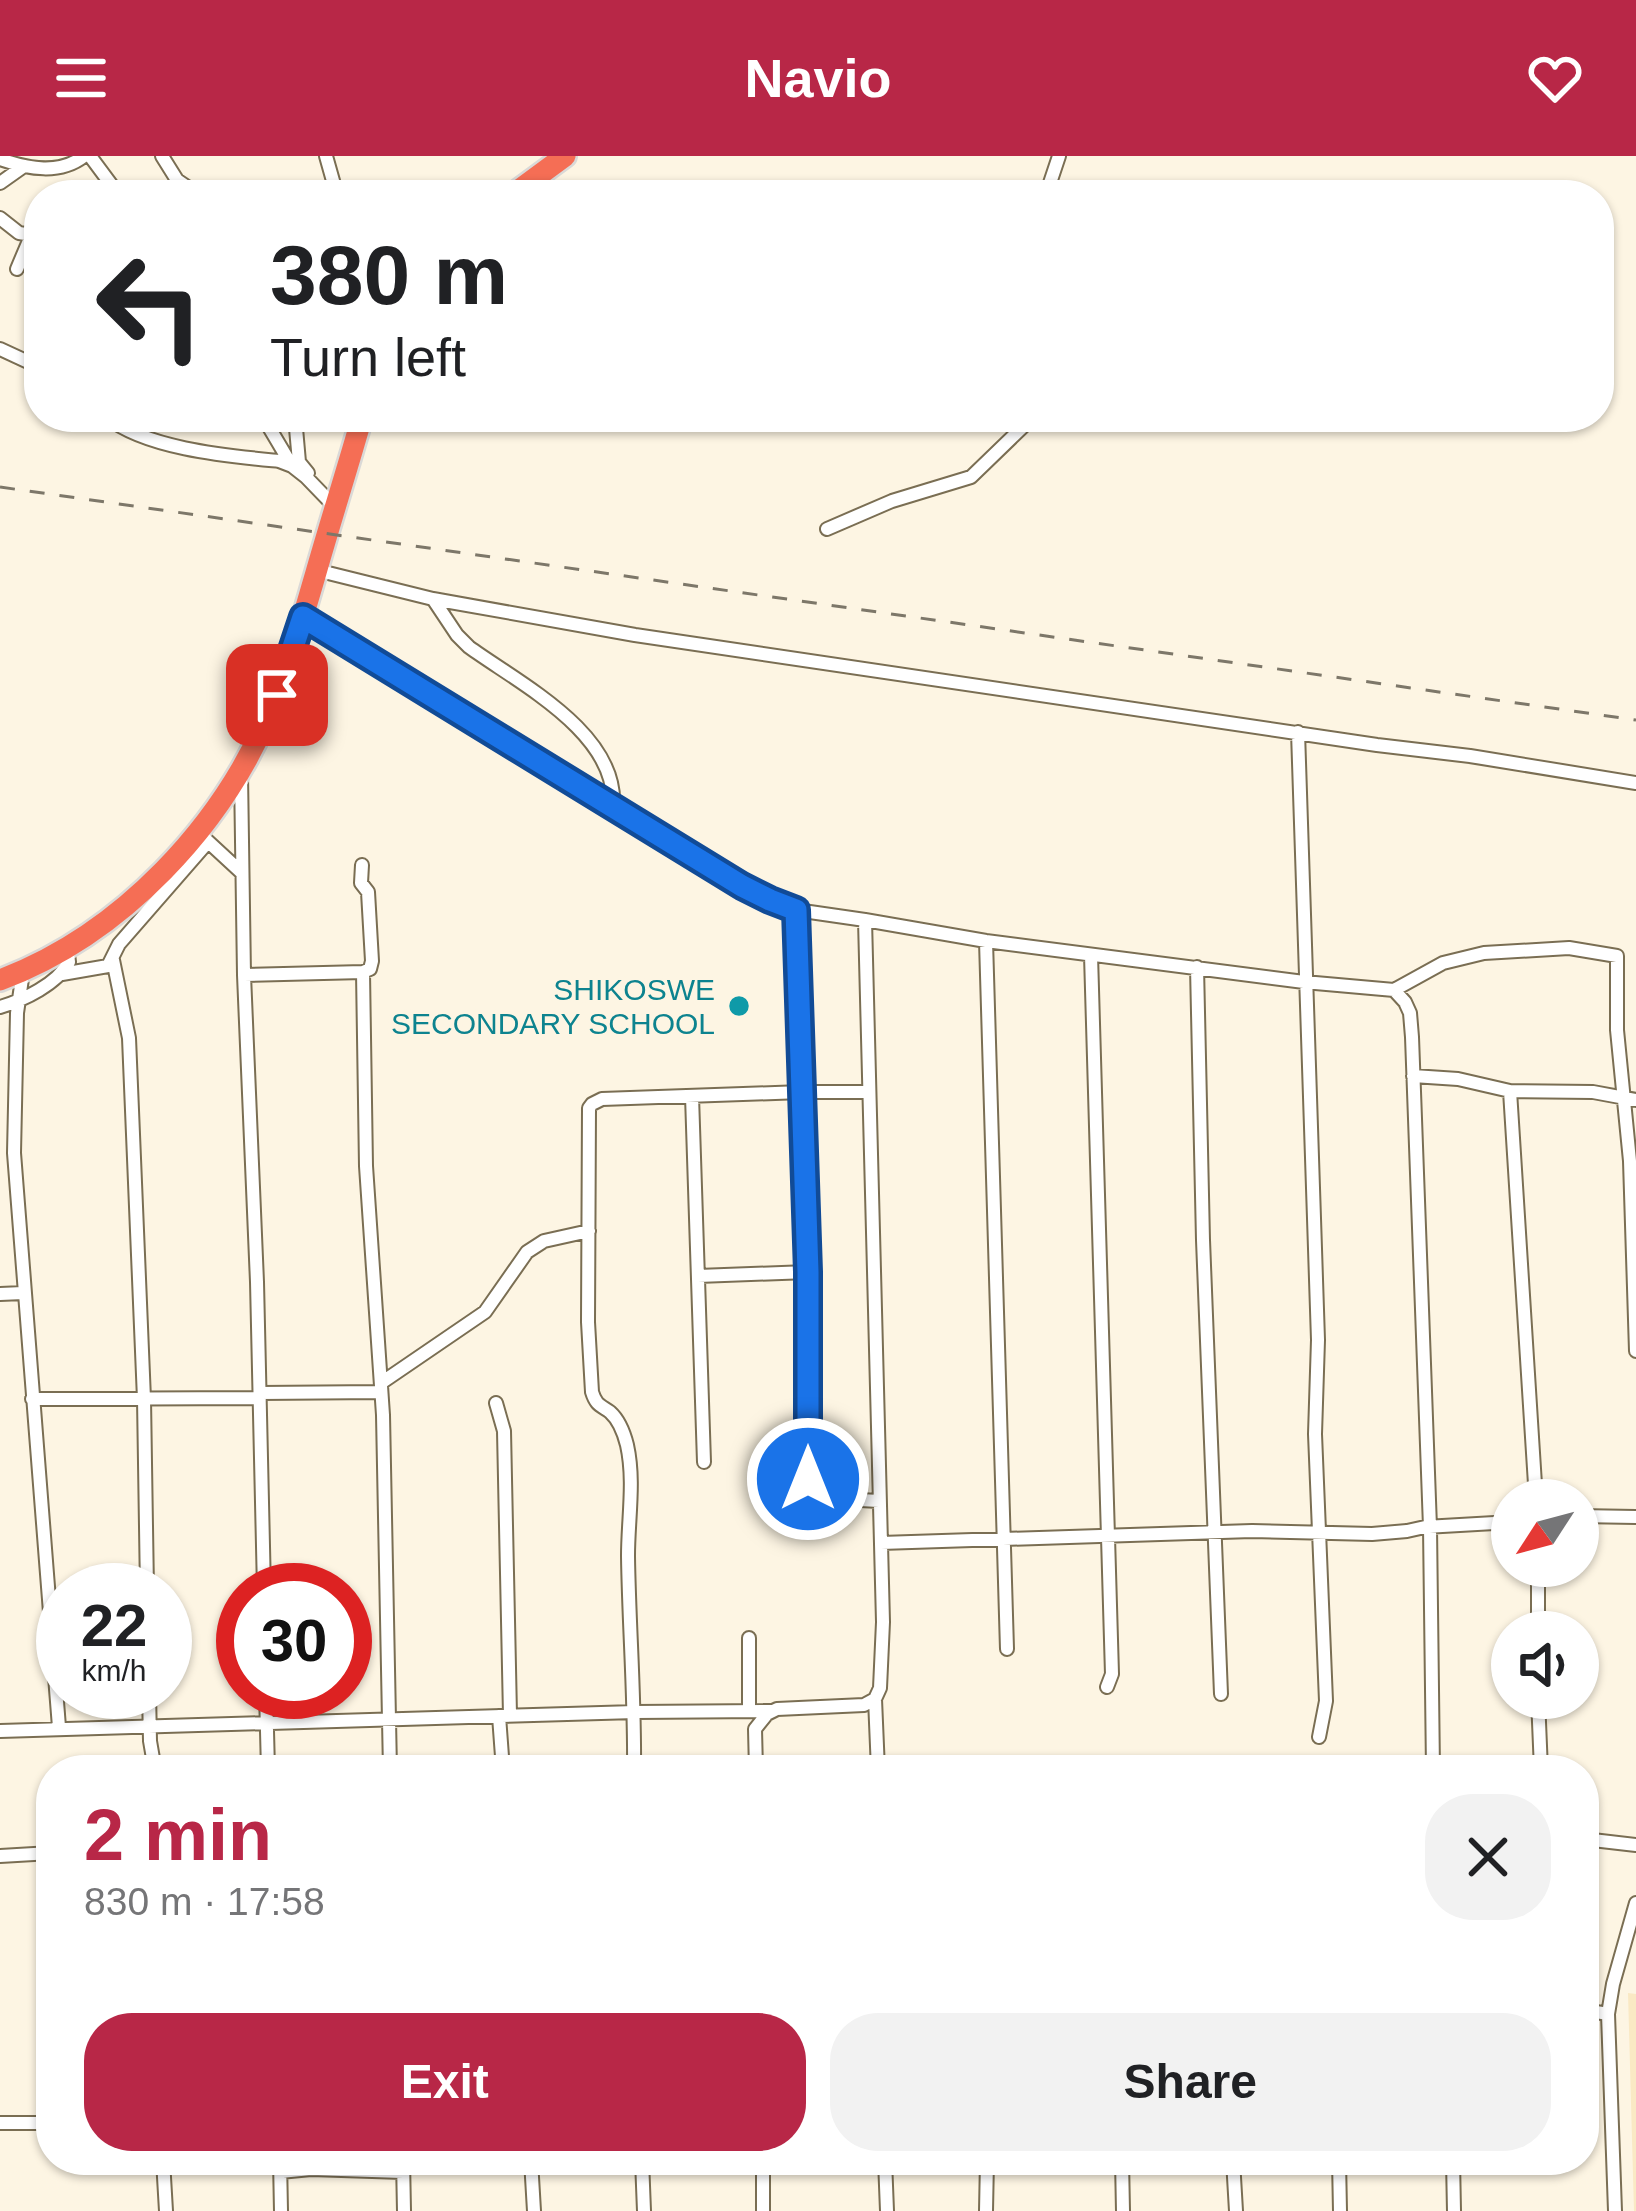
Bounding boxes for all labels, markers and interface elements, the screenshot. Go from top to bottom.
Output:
icon: menu [48,45,114,111]
icon: heart [1522,45,1588,111]
text: Navio [744,48,892,108]
icon: left [72,228,228,384]
text: 380 m [270,228,508,322]
text: Turn left [270,327,466,387]
pin [226,644,328,746]
icon: arrive [244,662,310,728]
place label: SHIKOSWE SECONDARY SCHOOL [391,973,715,1040]
marker: SHIKOSWE SECONDARY SCHOOL [726,993,752,1019]
position arrow [745,1416,871,1542]
north arrow [1491,1479,1599,1587]
map controls [1491,1479,1599,1719]
speed limit sign: 30 [216,1563,372,1719]
text: 22 [81,1592,147,1659]
button: sound [1491,1611,1599,1719]
text: km/h [81,1654,147,1687]
button: close [1425,1794,1551,1920]
text: 2 min [84,1795,272,1875]
text: 830 m · 17:58 [84,1880,325,1923]
button: Exit [84,2013,806,2151]
button: Share [830,2013,1551,2151]

